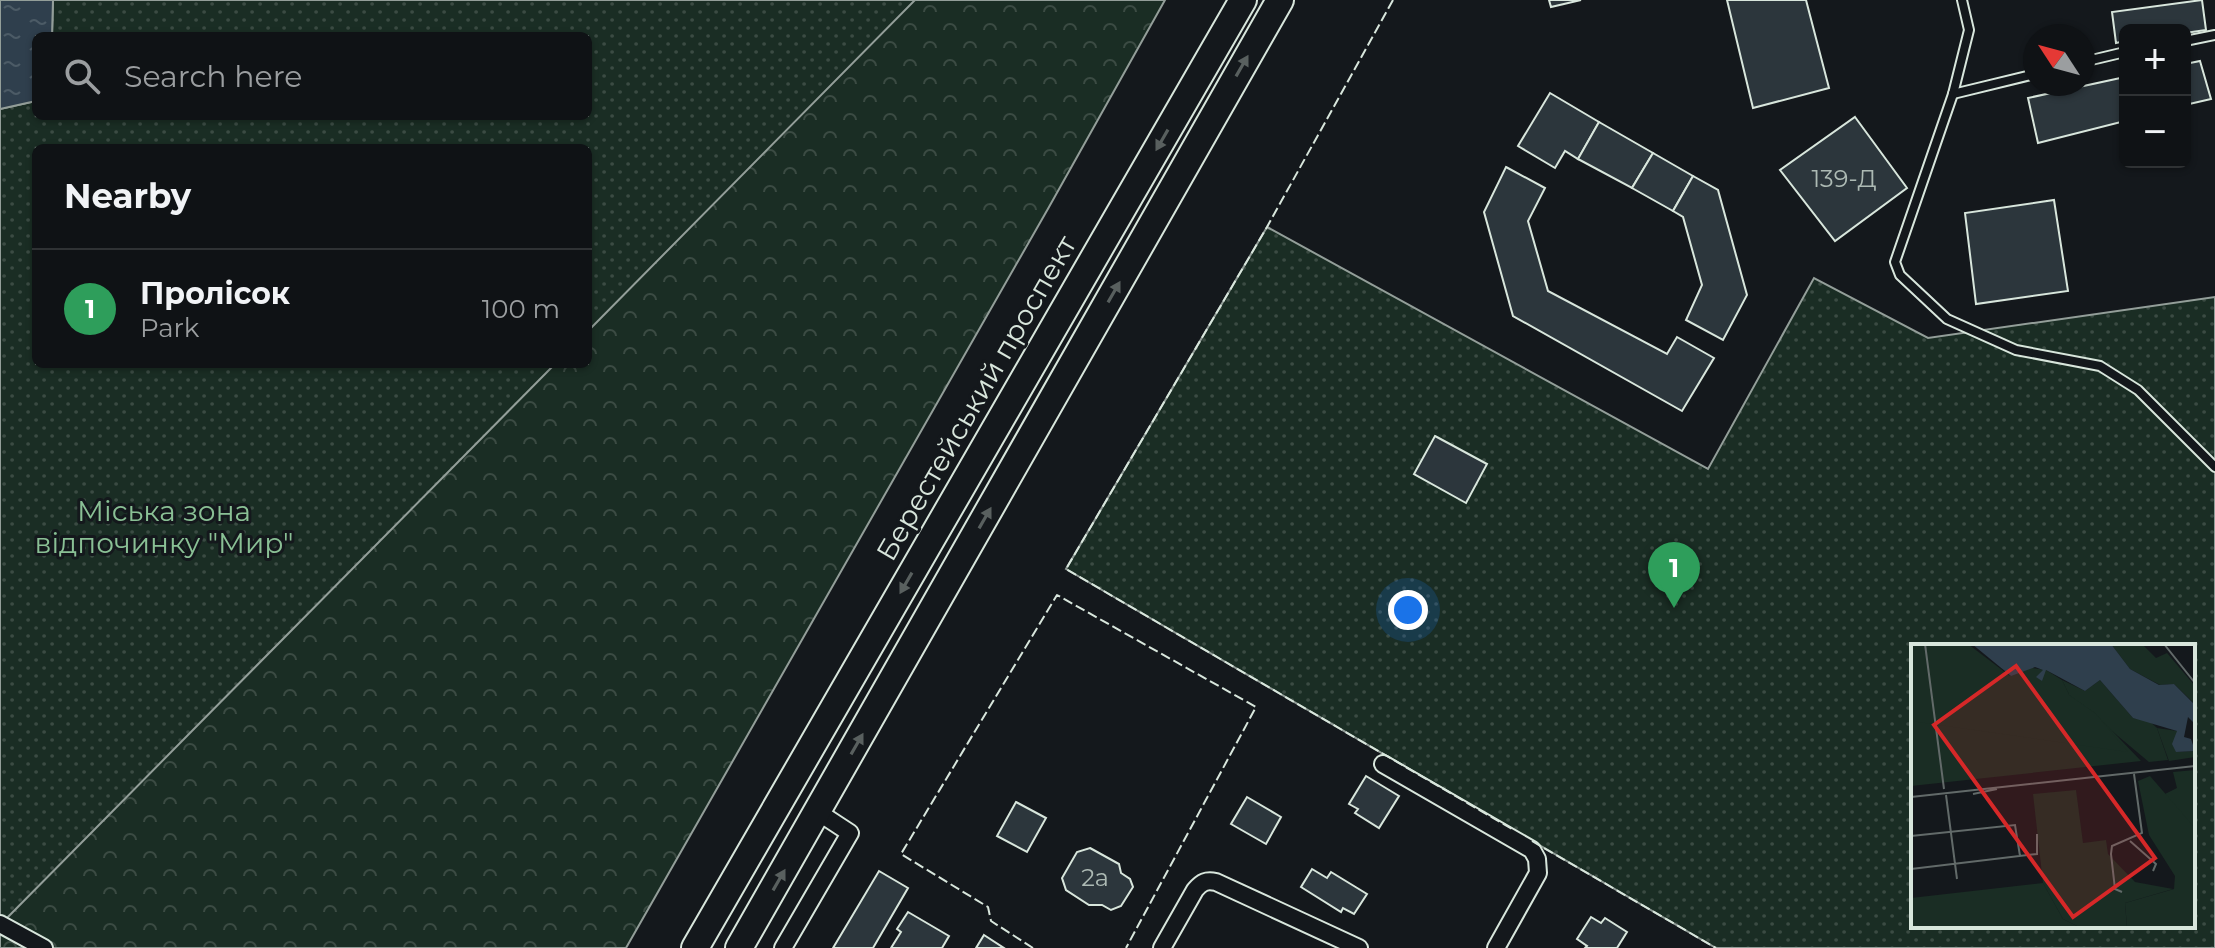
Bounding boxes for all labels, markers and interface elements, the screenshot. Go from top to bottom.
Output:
north arrow [2023,24,2095,96]
map controls [2119,24,2191,168]
button: + [2119,24,2191,96]
search box [32,32,592,120]
icon: search [60,54,104,98]
one-way arrow [1235,55,1249,77]
text: Search here [124,58,302,95]
button: − [2119,96,2191,168]
one-way arrow [1155,129,1169,151]
house number: 139-Д [1811,164,1877,193]
text: Nearby [64,175,191,217]
street label: Берестейський проспект [869,229,1083,566]
text: Пролісок [140,275,290,312]
one-way arrow [1107,281,1121,303]
text: 1 [85,293,95,325]
text: 100 m [482,293,560,325]
text: Park [140,312,199,344]
park label: Міська зона відпочинку "Мир" [34,494,294,560]
one-way arrow [978,507,992,529]
pin: 1 [1648,542,1700,608]
one-way arrow [899,572,913,594]
your location [1388,590,1428,630]
inset map [1911,644,2195,928]
one-way arrow [850,733,864,755]
house number: 2а [1081,863,1109,892]
one-way arrow [772,869,786,892]

